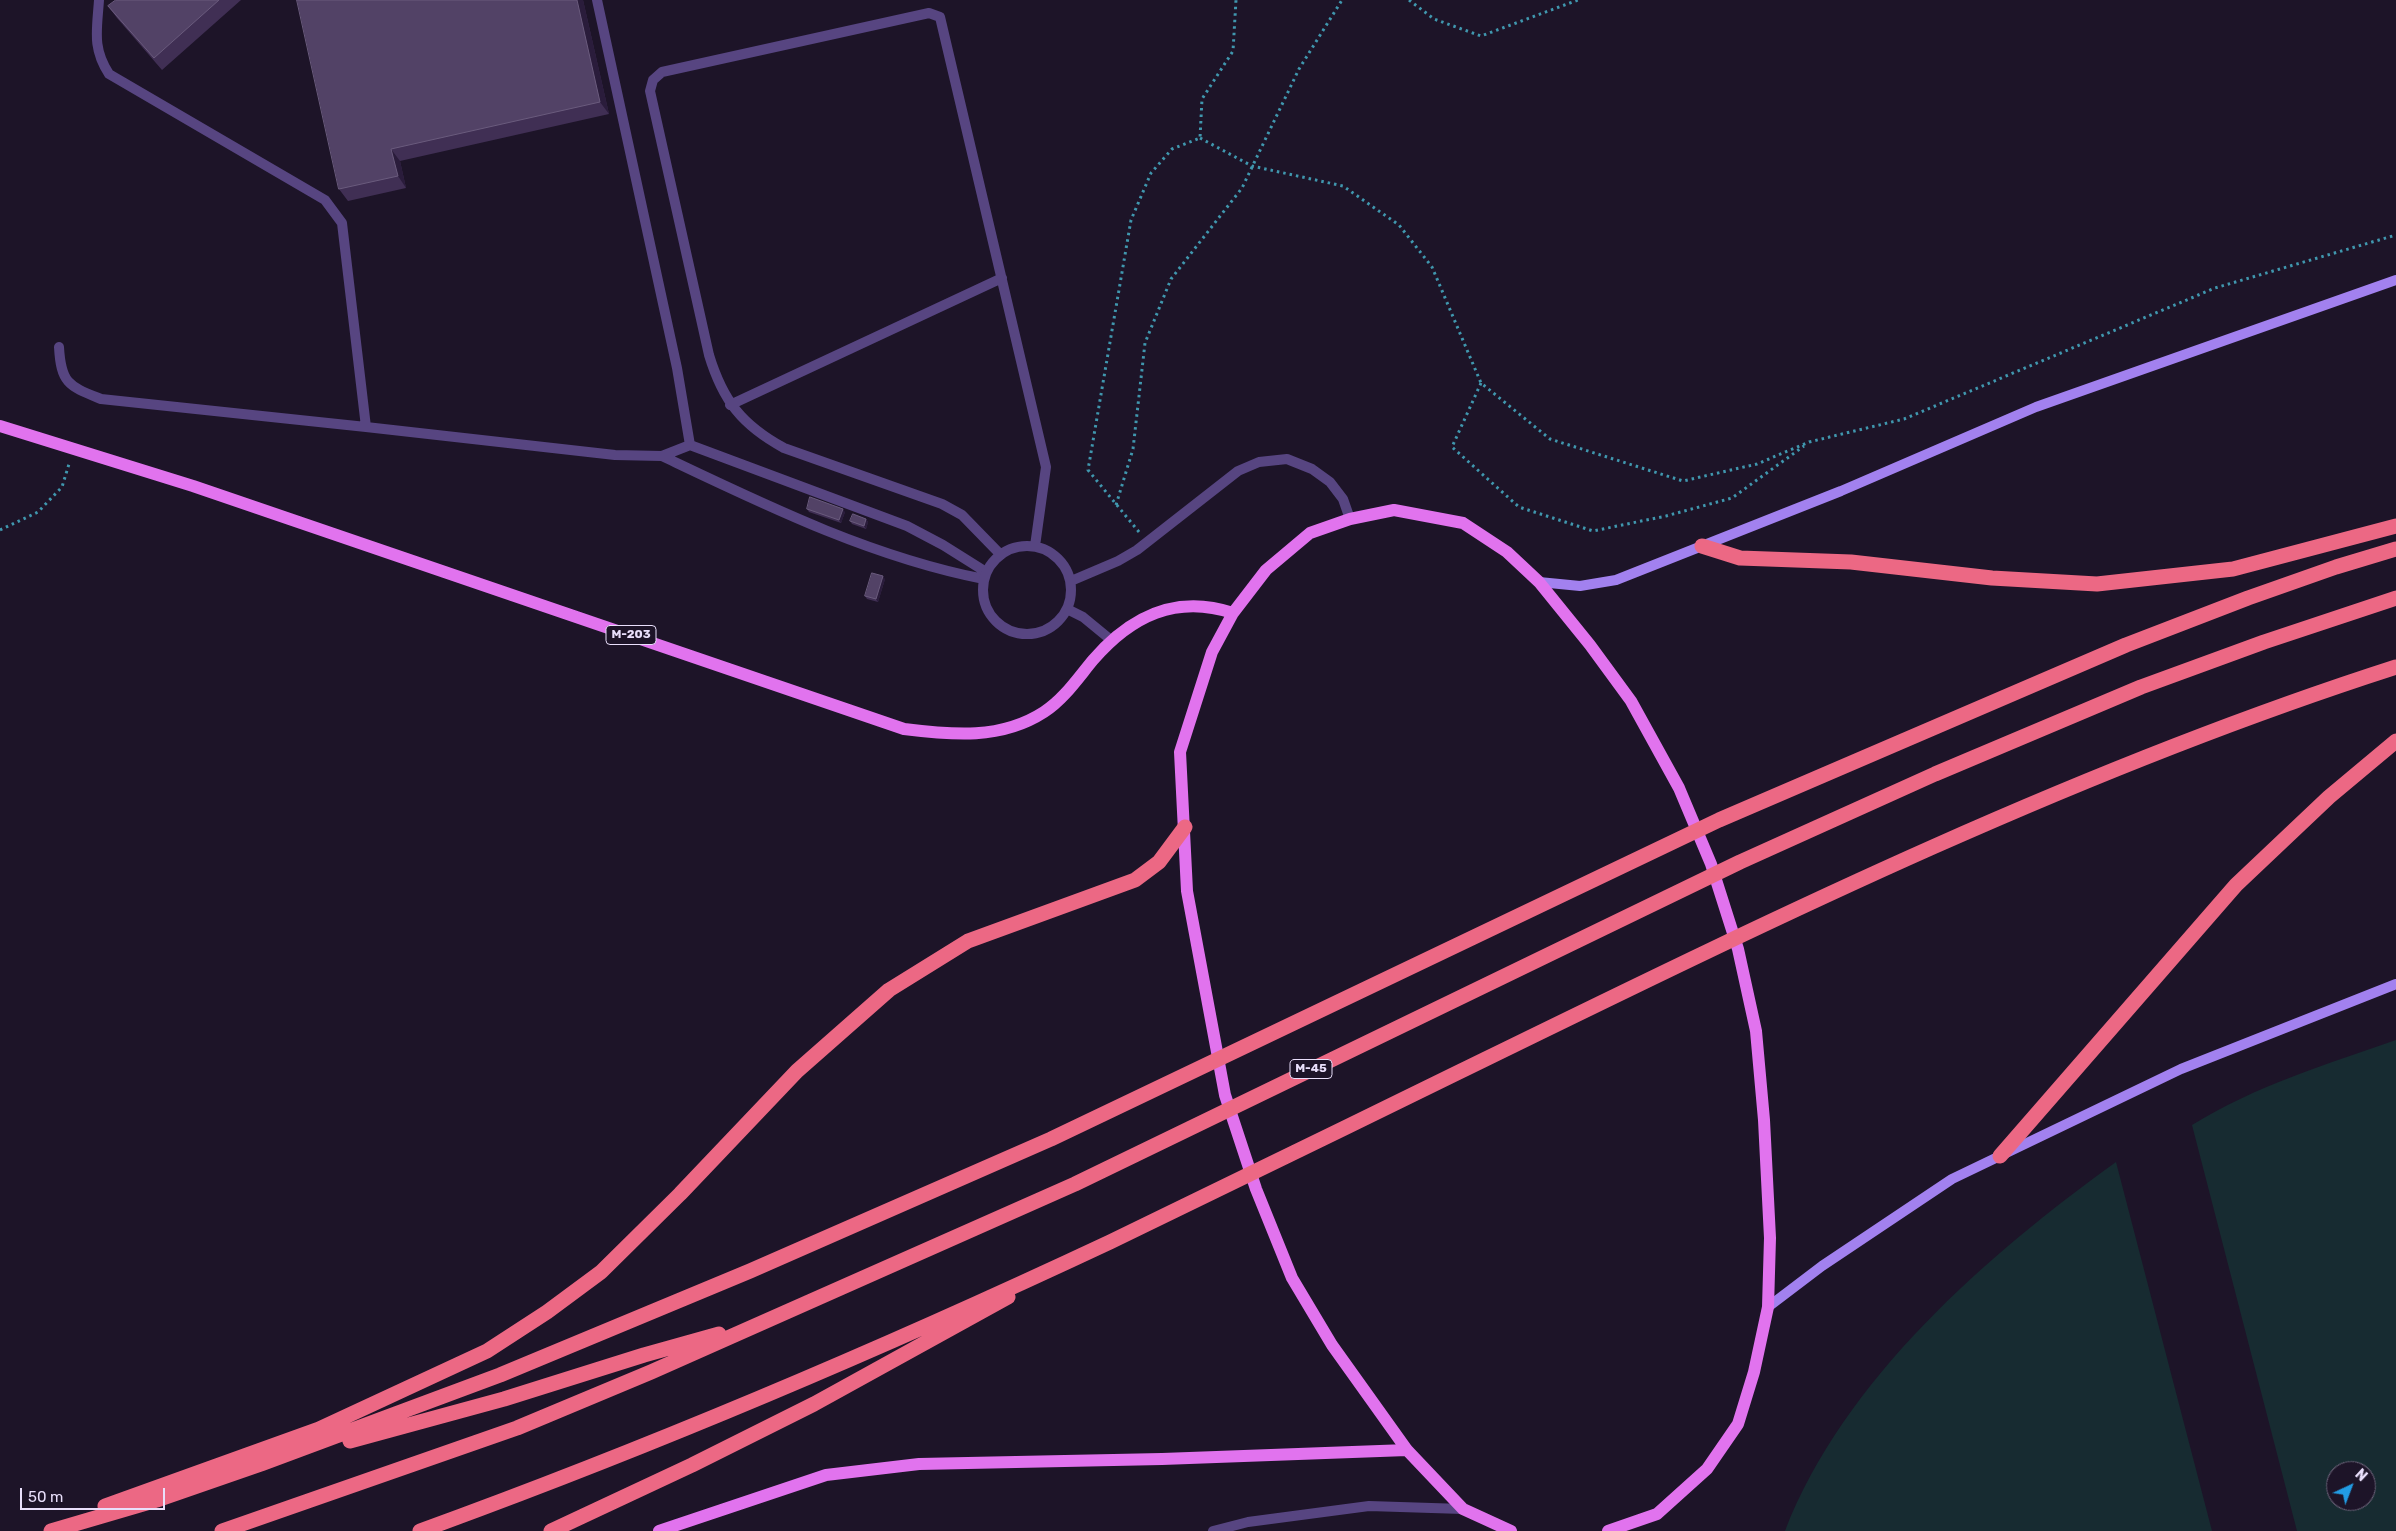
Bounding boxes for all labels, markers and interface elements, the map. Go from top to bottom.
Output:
road number: M-203 [606,626,656,644]
road number: M-45 [1290,1060,1332,1078]
north arrow [2326,1461,2376,1511]
text: N [2351,1466,2370,1485]
scale bar [22,1478,168,1510]
text: 50 m [28,1488,63,1506]

